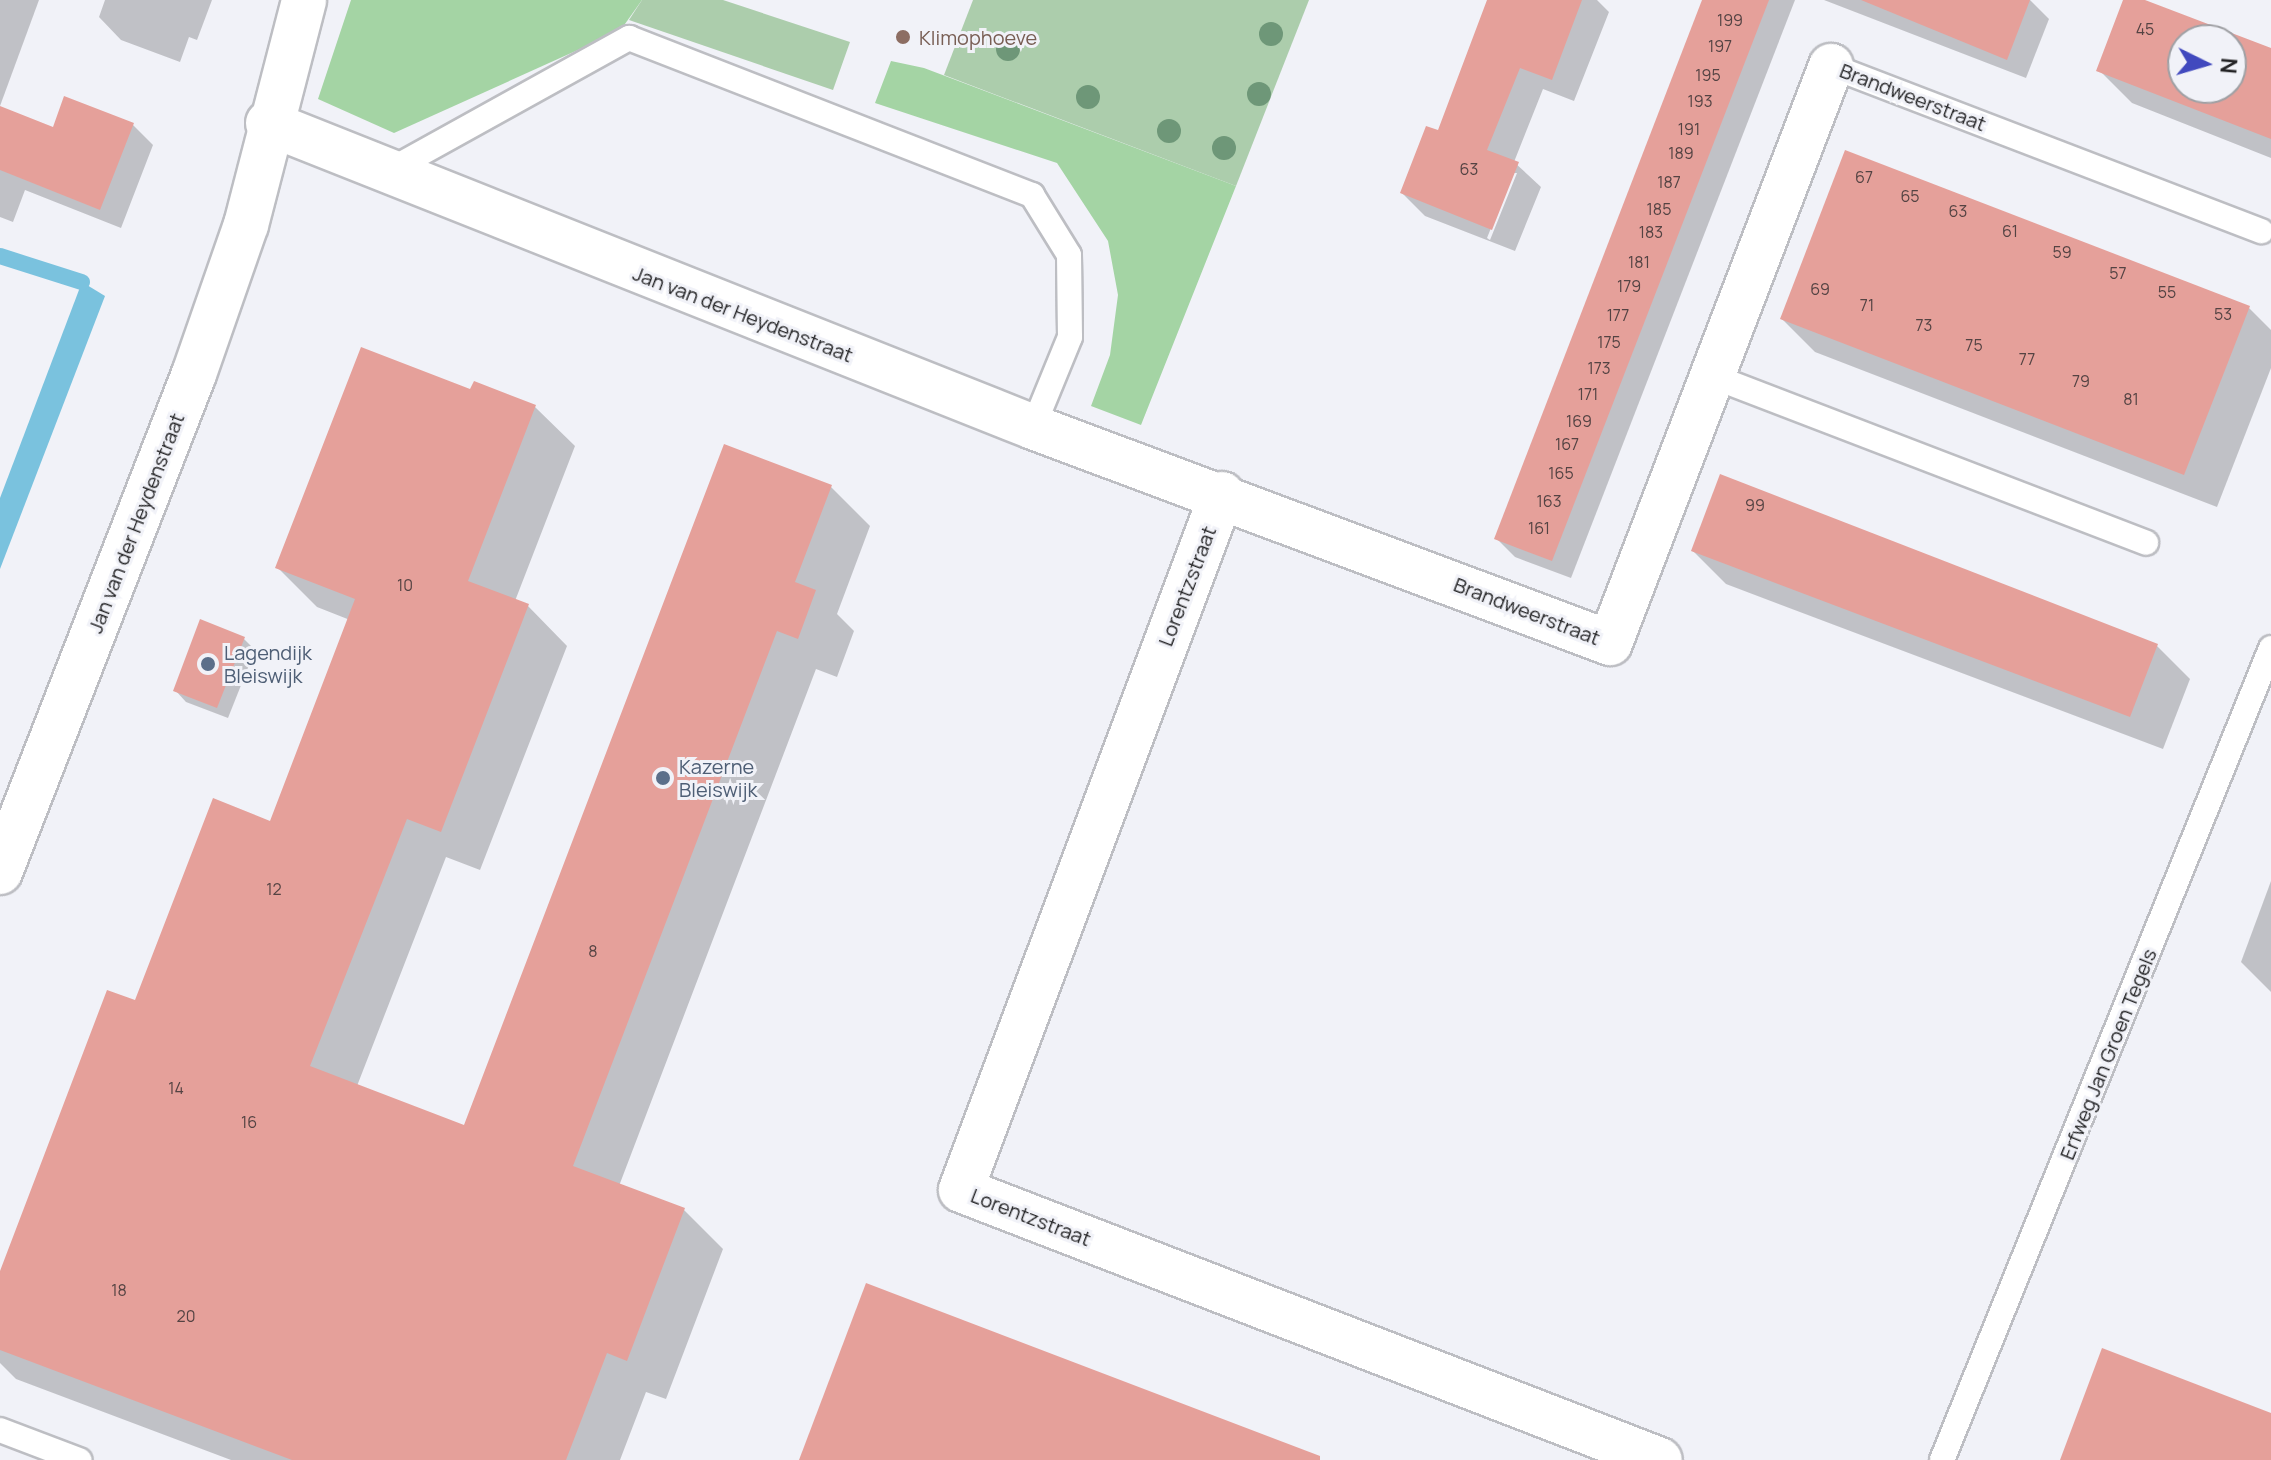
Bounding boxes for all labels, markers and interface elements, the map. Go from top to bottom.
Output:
house number: 199 [1717,10,1743,30]
house number: 45 [2136,19,2154,39]
north arrow [2167,24,2247,104]
place label: Klimophoeve [919,25,1037,49]
marker: Klimophoeve [894,28,912,46]
house number: 197 [1708,36,1732,56]
text: N [2213,57,2245,75]
street label: Brandweerstraat [1837,58,1989,136]
house number: 195 [1695,65,1721,85]
house number: 193 [1687,91,1713,111]
house number: 191 [1678,119,1700,139]
house number: 189 [1668,143,1694,163]
house number: 63 [1460,159,1478,179]
house number: 67 [1855,167,1873,187]
house number: 187 [1657,172,1681,192]
house number: 65 [1900,186,1920,206]
house number: 185 [1647,199,1671,219]
house number: 63 [1949,201,1967,221]
house number: 61 [2002,221,2018,241]
house number: 183 [1639,222,1663,242]
house number: 59 [2052,242,2072,262]
house number: 181 [1628,252,1650,272]
street label: Jan van der Heydenstraat [630,261,856,367]
house number: 57 [2109,263,2127,283]
house number: 179 [1617,276,1641,296]
house number: 69 [1810,279,1830,299]
house number: 55 [2158,282,2176,302]
house number: 71 [1860,295,1874,315]
house number: 53 [2214,304,2232,324]
house number: 177 [1607,305,1629,325]
house number: 73 [1916,315,1932,335]
house number: 175 [1597,332,1621,352]
house number: 75 [1965,335,1983,355]
house number: 77 [2019,349,2035,369]
house number: 173 [1587,358,1611,378]
house number: 79 [2072,371,2090,391]
house number: 171 [1578,384,1598,404]
house number: 81 [2123,389,2139,409]
street label: Jan van der Heydenstraat [83,410,189,636]
house number: 169 [1566,411,1592,431]
house number: 167 [1555,434,1579,454]
house number: 165 [1548,463,1574,483]
house number: 163 [1536,491,1562,511]
house number: 99 [1745,495,1765,515]
house number: 161 [1528,518,1550,538]
street label: Lorentzstraat [1153,523,1221,649]
street label: Brandweerstraat [1451,572,1603,650]
house number: 10 [397,575,413,595]
place label: Lagendijk Bleiswijk [224,640,312,687]
marker: Lagendijk Bleiswijk [199,655,217,673]
place label: Kazerne Bleiswijk [679,754,757,801]
marker: Kazerne Bleiswijk [654,769,672,787]
house number: 12 [266,879,282,899]
house number: 8 [588,941,598,961]
street label: Erfweg Jan Groen Tegels [2055,945,2161,1163]
house number: 14 [168,1078,184,1098]
house number: 16 [241,1112,257,1132]
street label: Lorentzstraat [968,1183,1094,1251]
house number: 18 [111,1280,127,1300]
house number: 20 [177,1306,195,1326]

